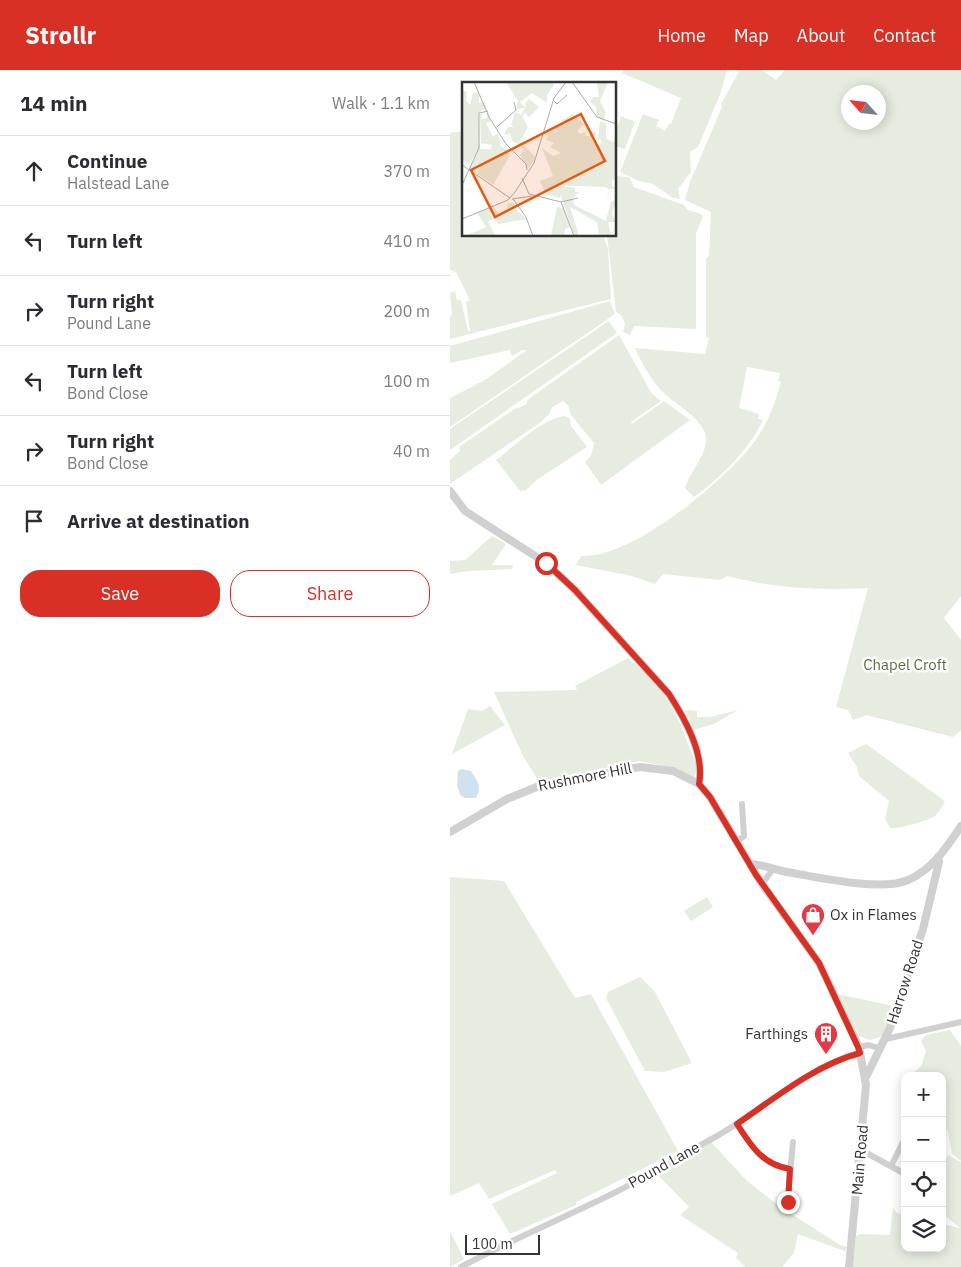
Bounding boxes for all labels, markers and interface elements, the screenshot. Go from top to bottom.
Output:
text: Strollr [25,19,96,51]
text: Home [658,24,706,47]
text: Map [734,24,769,47]
text: About [797,24,845,47]
text: Contact [873,24,936,47]
inset map [462,82,616,236]
north arrow [841,85,886,130]
text: 14 min [20,89,87,117]
text: Walk · 1.1 km [332,93,430,113]
text: Continue [67,149,147,173]
icon: ahead [20,157,48,185]
text: 370 m [383,161,430,181]
text: Halstead Lane [67,173,169,193]
icon: left [20,227,48,255]
text: Turn left [67,229,143,253]
text: 410 m [383,231,430,251]
text: Turn right [67,289,154,313]
icon: right [20,297,48,325]
text: 200 m [383,301,430,321]
text: Pound Lane [67,313,151,333]
text: Turn left [67,359,143,383]
icon: left [20,367,48,395]
text: 100 m [383,371,430,391]
text: Bond Close [67,383,148,403]
text: Turn right [67,429,154,453]
icon: right [20,437,48,465]
text: 40 m [393,441,430,461]
text: Bond Close [67,453,148,473]
icon: arrive [20,507,48,535]
text: Arrive at destination [67,509,250,533]
route start [535,552,558,575]
button: Save [20,570,220,617]
button: Share [230,570,430,617]
park label: Chapel Croft [863,655,947,674]
street label: Rushmore Hill [536,758,633,795]
shop icon: Ox in Flames [800,902,826,936]
place label: Ox in Flames [830,905,917,924]
street label: Harrow Road [882,937,927,1026]
building icon: Farthings [813,1021,839,1055]
place label: Farthings [745,1024,808,1043]
map controls [901,1072,946,1252]
button: + [901,1072,946,1117]
button: − [901,1117,946,1162]
street label: Main Road [847,1124,872,1196]
street label: Pound Lane [625,1137,703,1192]
button: locate [901,1162,946,1207]
route end [777,1191,800,1214]
button: layers [901,1207,946,1252]
scale bar [465,1232,540,1255]
text: 100 m [472,1235,513,1253]

